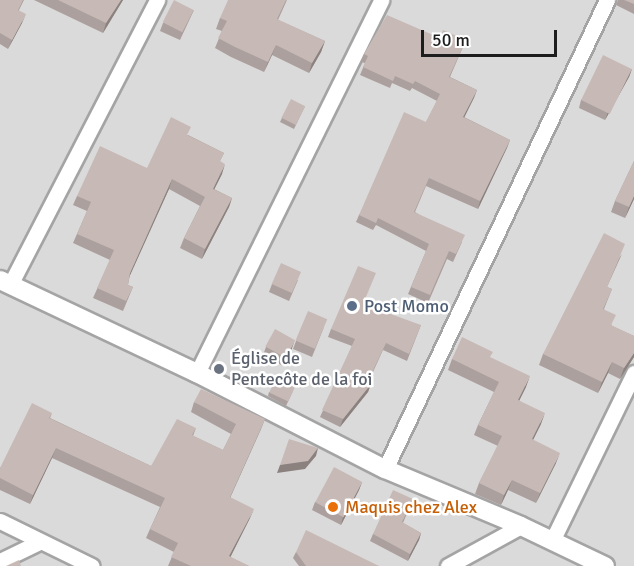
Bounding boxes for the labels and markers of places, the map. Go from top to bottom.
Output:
place label: Post Momo [364,295,449,317]
marker: Post Momo [345,299,359,313]
place label: Église de Pentecôte de la foi [231,348,372,391]
marker: Église de Pentecôte de la foi [212,362,226,376]
place label: Maquis chez Alex [345,496,477,518]
marker: Maquis chez Alex [326,500,340,514]

